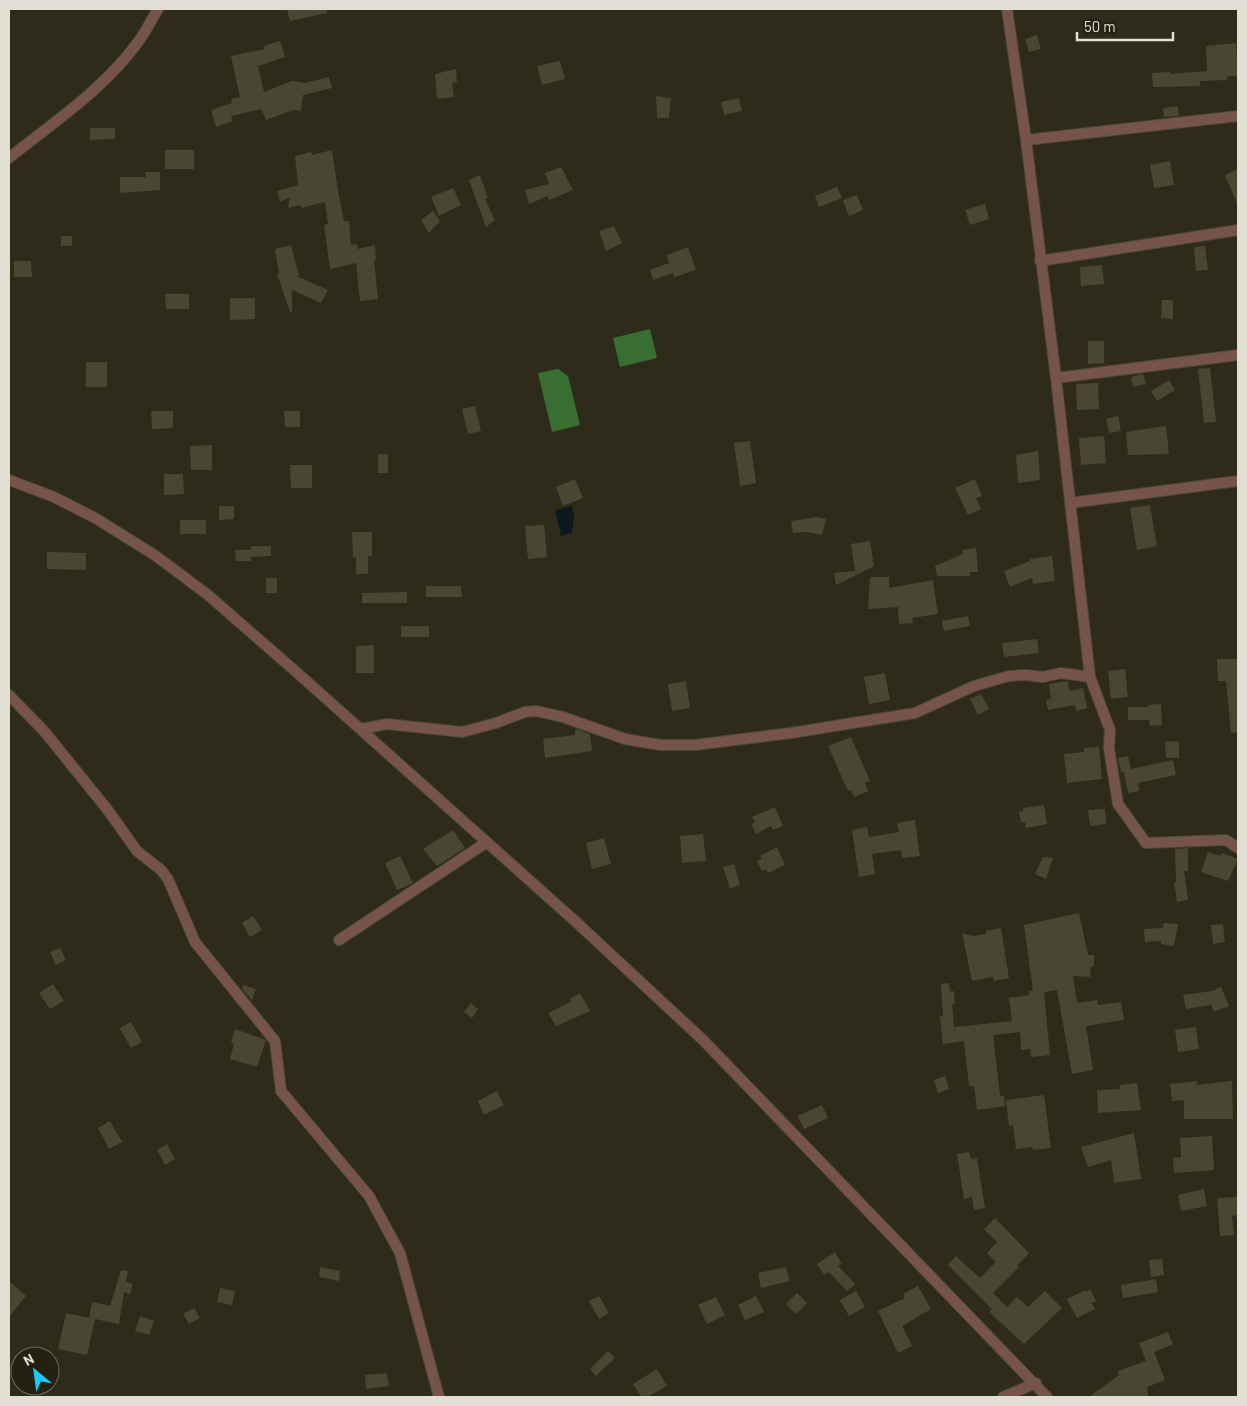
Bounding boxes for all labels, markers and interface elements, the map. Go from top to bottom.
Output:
scale bar [1077,10,1173,42]
text: 50 m [1084,17,1116,35]
north arrow [10,1346,60,1396]
text: N [20,1350,37,1369]

